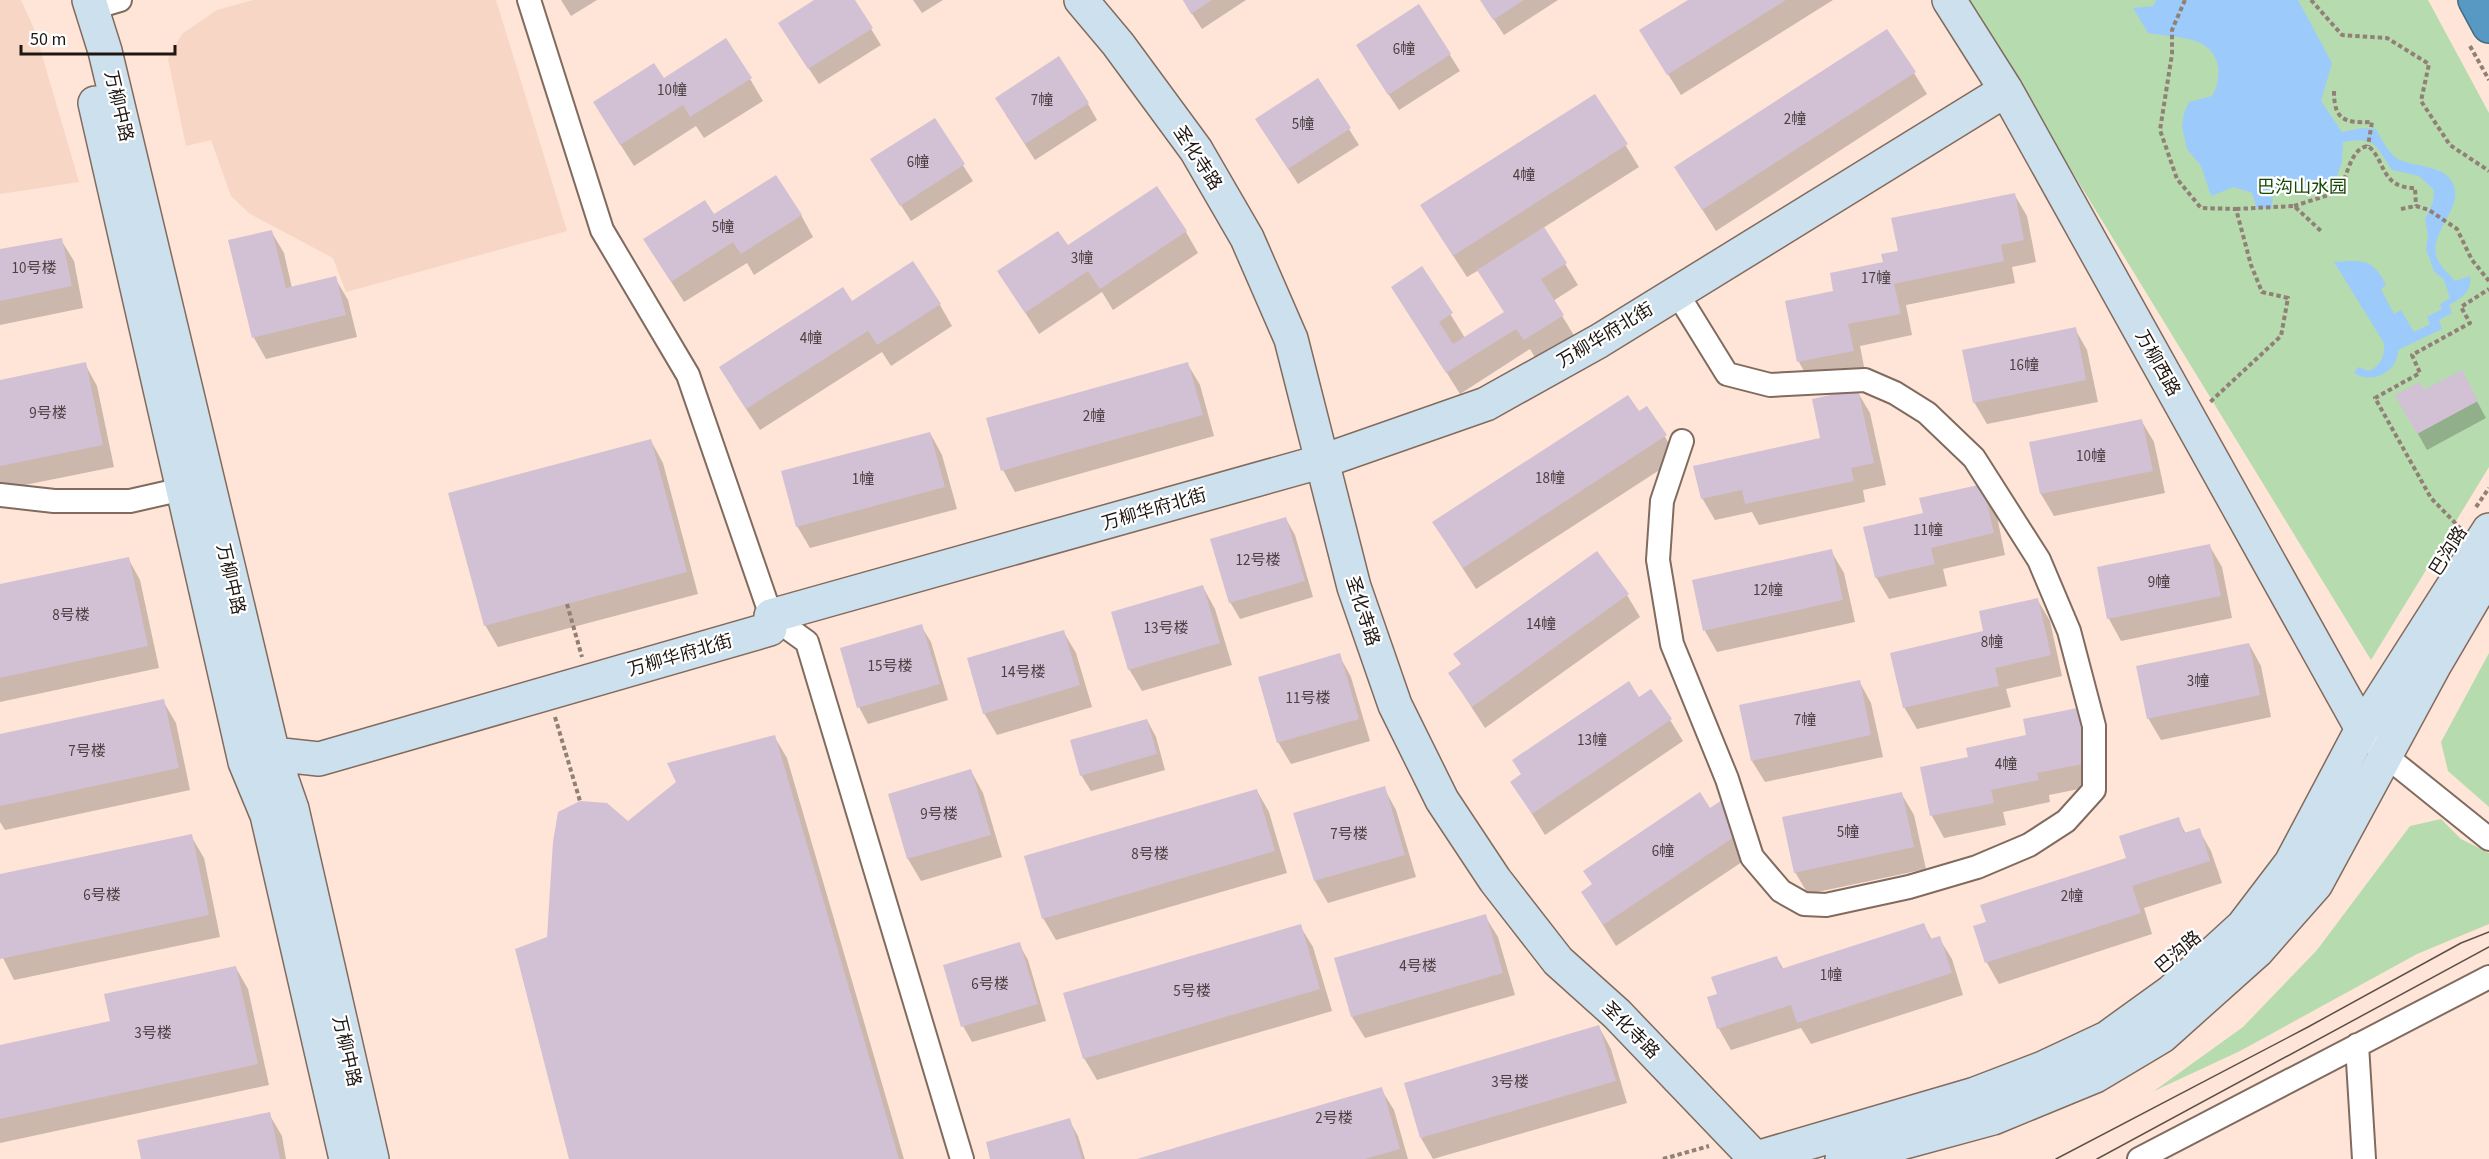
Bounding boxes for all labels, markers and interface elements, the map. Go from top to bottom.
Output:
scale bar [21,18,176,56]
text: 50 m [30,27,66,52]
house number: 6幢 [1393,39,1415,60]
street label: 万柳中路 [98,68,139,144]
house number: 10幢 [657,80,687,101]
house number: 7幢 [1031,90,1053,111]
house number: 2幢 [1784,109,1806,130]
house number: 5幢 [1292,114,1314,135]
street label: 圣化寺路 [1167,121,1228,195]
house number: 6幢 [907,152,929,173]
house number: 4幢 [1513,165,1535,186]
park label: 巴沟山水园 [2257,175,2347,200]
house number: 5幢 [712,217,734,238]
house number: 3幢 [1071,248,1093,269]
house number: 10号楼 [12,258,56,279]
house number: 17幢 [1861,268,1891,289]
street label: 万柳华府北街 [1553,297,1658,374]
street label: 万柳西路 [2129,326,2186,401]
house number: 4幢 [800,328,822,349]
house number: 16幢 [2009,355,2039,376]
house number: 9号楼 [29,403,67,424]
house number: 2幢 [1083,406,1105,427]
house number: 10幢 [2076,446,2106,467]
house number: 18幢 [1535,468,1565,489]
house number: 1幢 [852,469,874,490]
street label: 万柳华府北街 [1099,483,1209,536]
house number: 11幢 [1913,520,1943,541]
street label: 巴沟路 [2424,522,2473,581]
street label: 万柳中路 [210,541,251,617]
house number: 12号楼 [1236,550,1280,571]
house number: 9幢 [2148,572,2170,593]
street label: 圣化寺路 [1340,573,1386,649]
house number: 12幢 [1753,580,1783,601]
house number: 8号楼 [52,605,90,626]
house number: 14幢 [1526,614,1556,635]
house number: 13号楼 [1144,618,1188,639]
street label: 万柳华府北街 [625,629,735,682]
house number: 8幢 [1981,632,2003,653]
house number: 15号楼 [868,656,912,677]
house number: 14号楼 [1001,662,1045,683]
house number: 3幢 [2187,671,2209,692]
house number: 11号楼 [1286,688,1330,709]
house number: 7幢 [1794,710,1816,731]
house number: 13幢 [1577,730,1607,751]
house number: 7号楼 [68,741,106,762]
house number: 4幢 [1995,754,2017,775]
house number: 9号楼 [920,804,958,825]
house number: 5幢 [1837,822,1859,843]
house number: 7号楼 [1330,824,1368,845]
house number: 6幢 [1652,841,1674,862]
house number: 8号楼 [1131,844,1169,865]
house number: 6号楼 [83,885,121,906]
house number: 2幢 [2061,886,2083,907]
street label: 巴沟路 [2150,925,2207,980]
house number: 4号楼 [1399,956,1437,977]
house number: 1幢 [1820,965,1842,986]
house number: 6号楼 [971,974,1009,995]
house number: 5号楼 [1173,981,1211,1002]
street label: 圣化寺路 [1596,996,1665,1065]
street label: 万柳中路 [326,1013,367,1089]
house number: 3号楼 [134,1023,172,1044]
house number: 3号楼 [1491,1072,1529,1093]
house number: 2号楼 [1315,1108,1353,1129]

